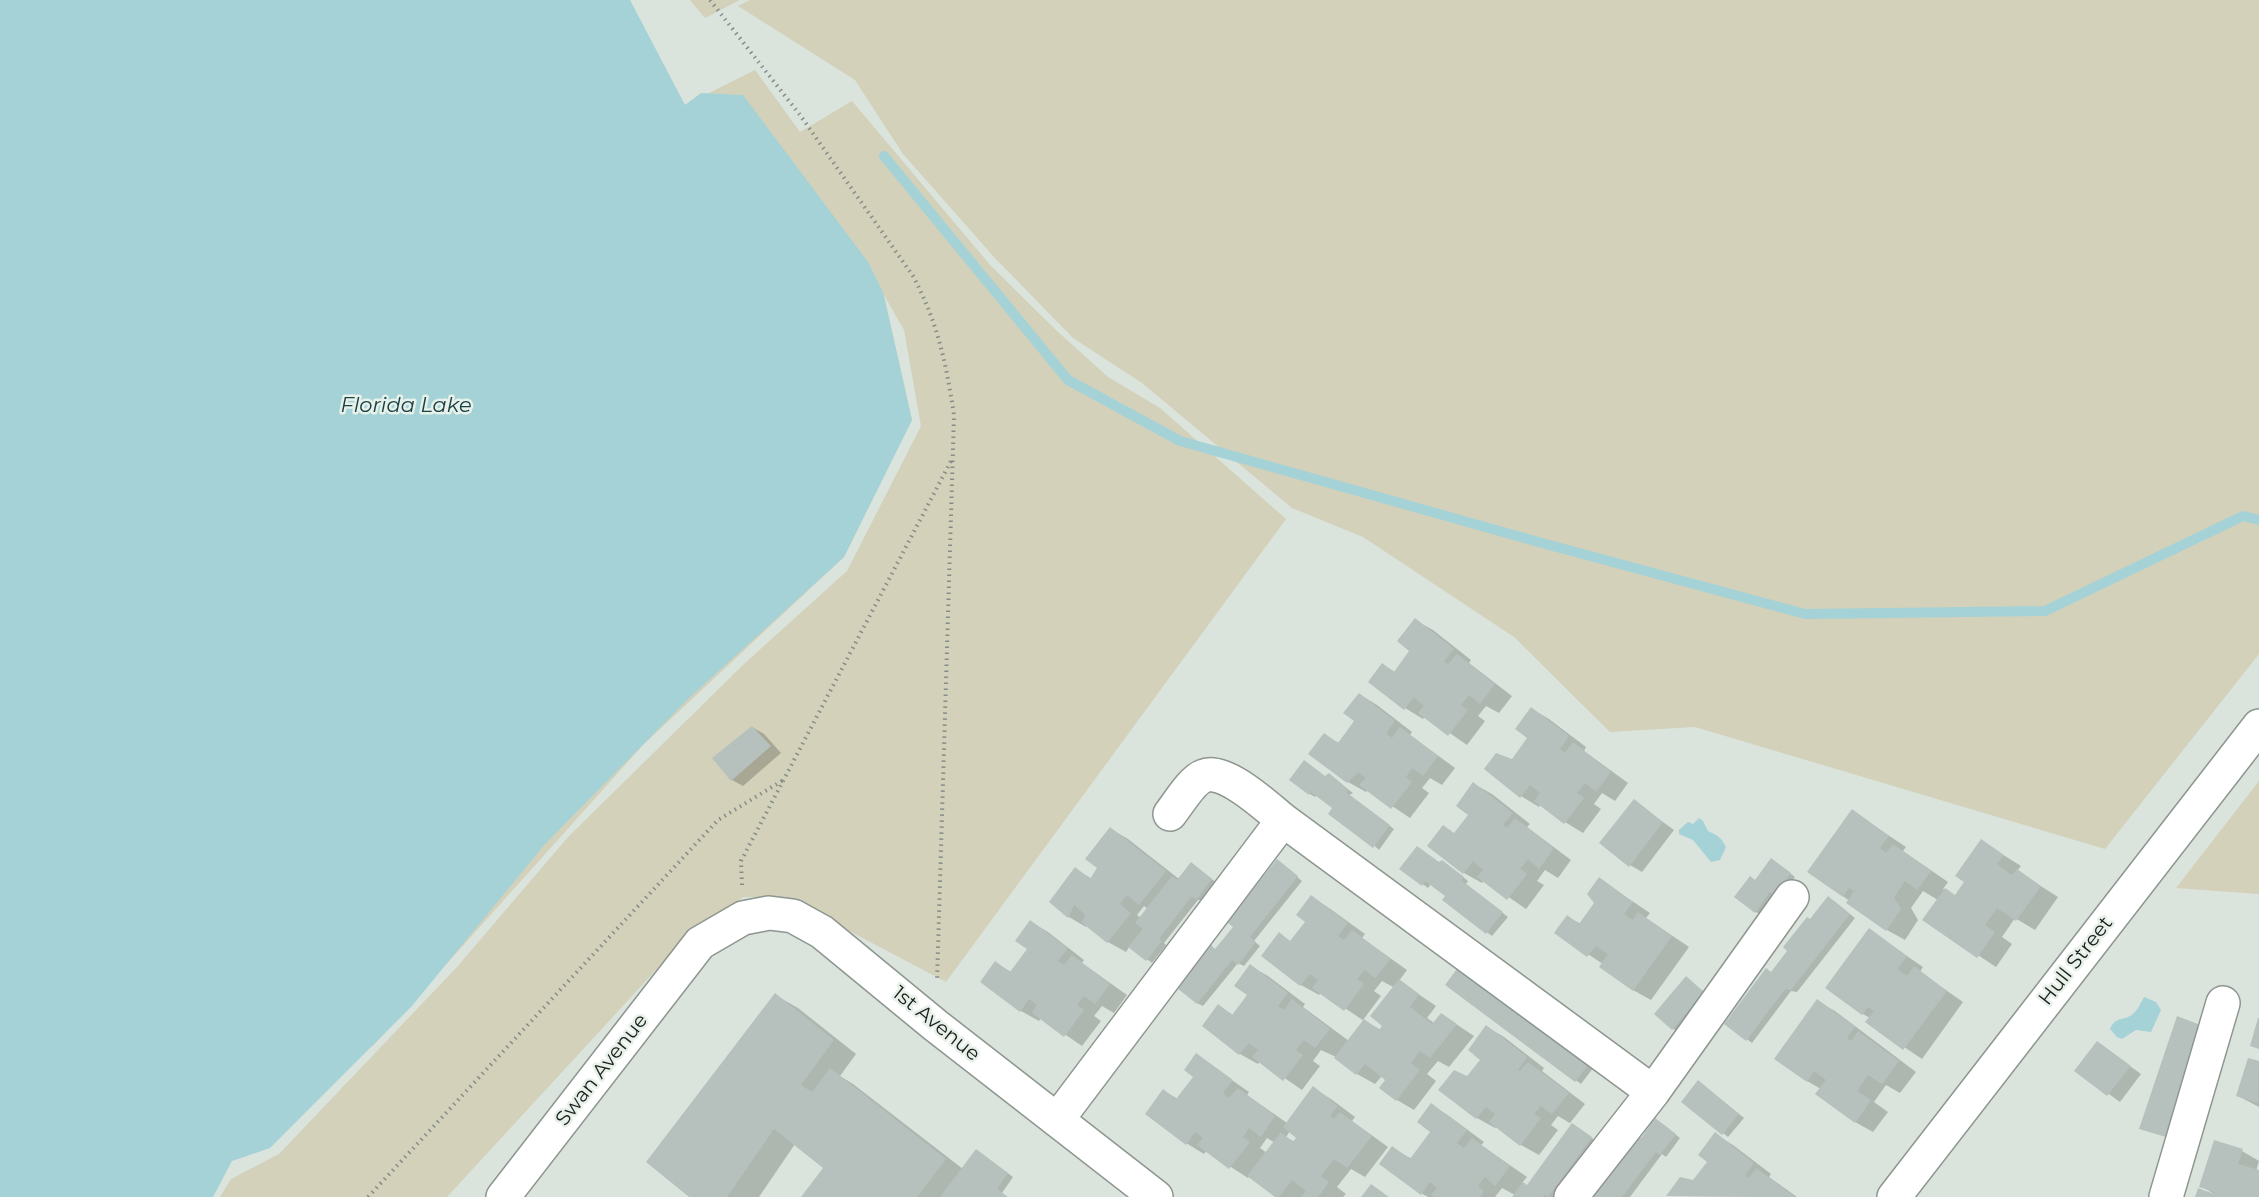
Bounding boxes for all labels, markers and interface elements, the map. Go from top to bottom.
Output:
water label: Florida Lake [340,393,472,419]
street label: Hull Street [2034,912,2118,1010]
street label: 1st Avenue [887,981,985,1067]
street label: Swan Avenue [551,1009,653,1131]

